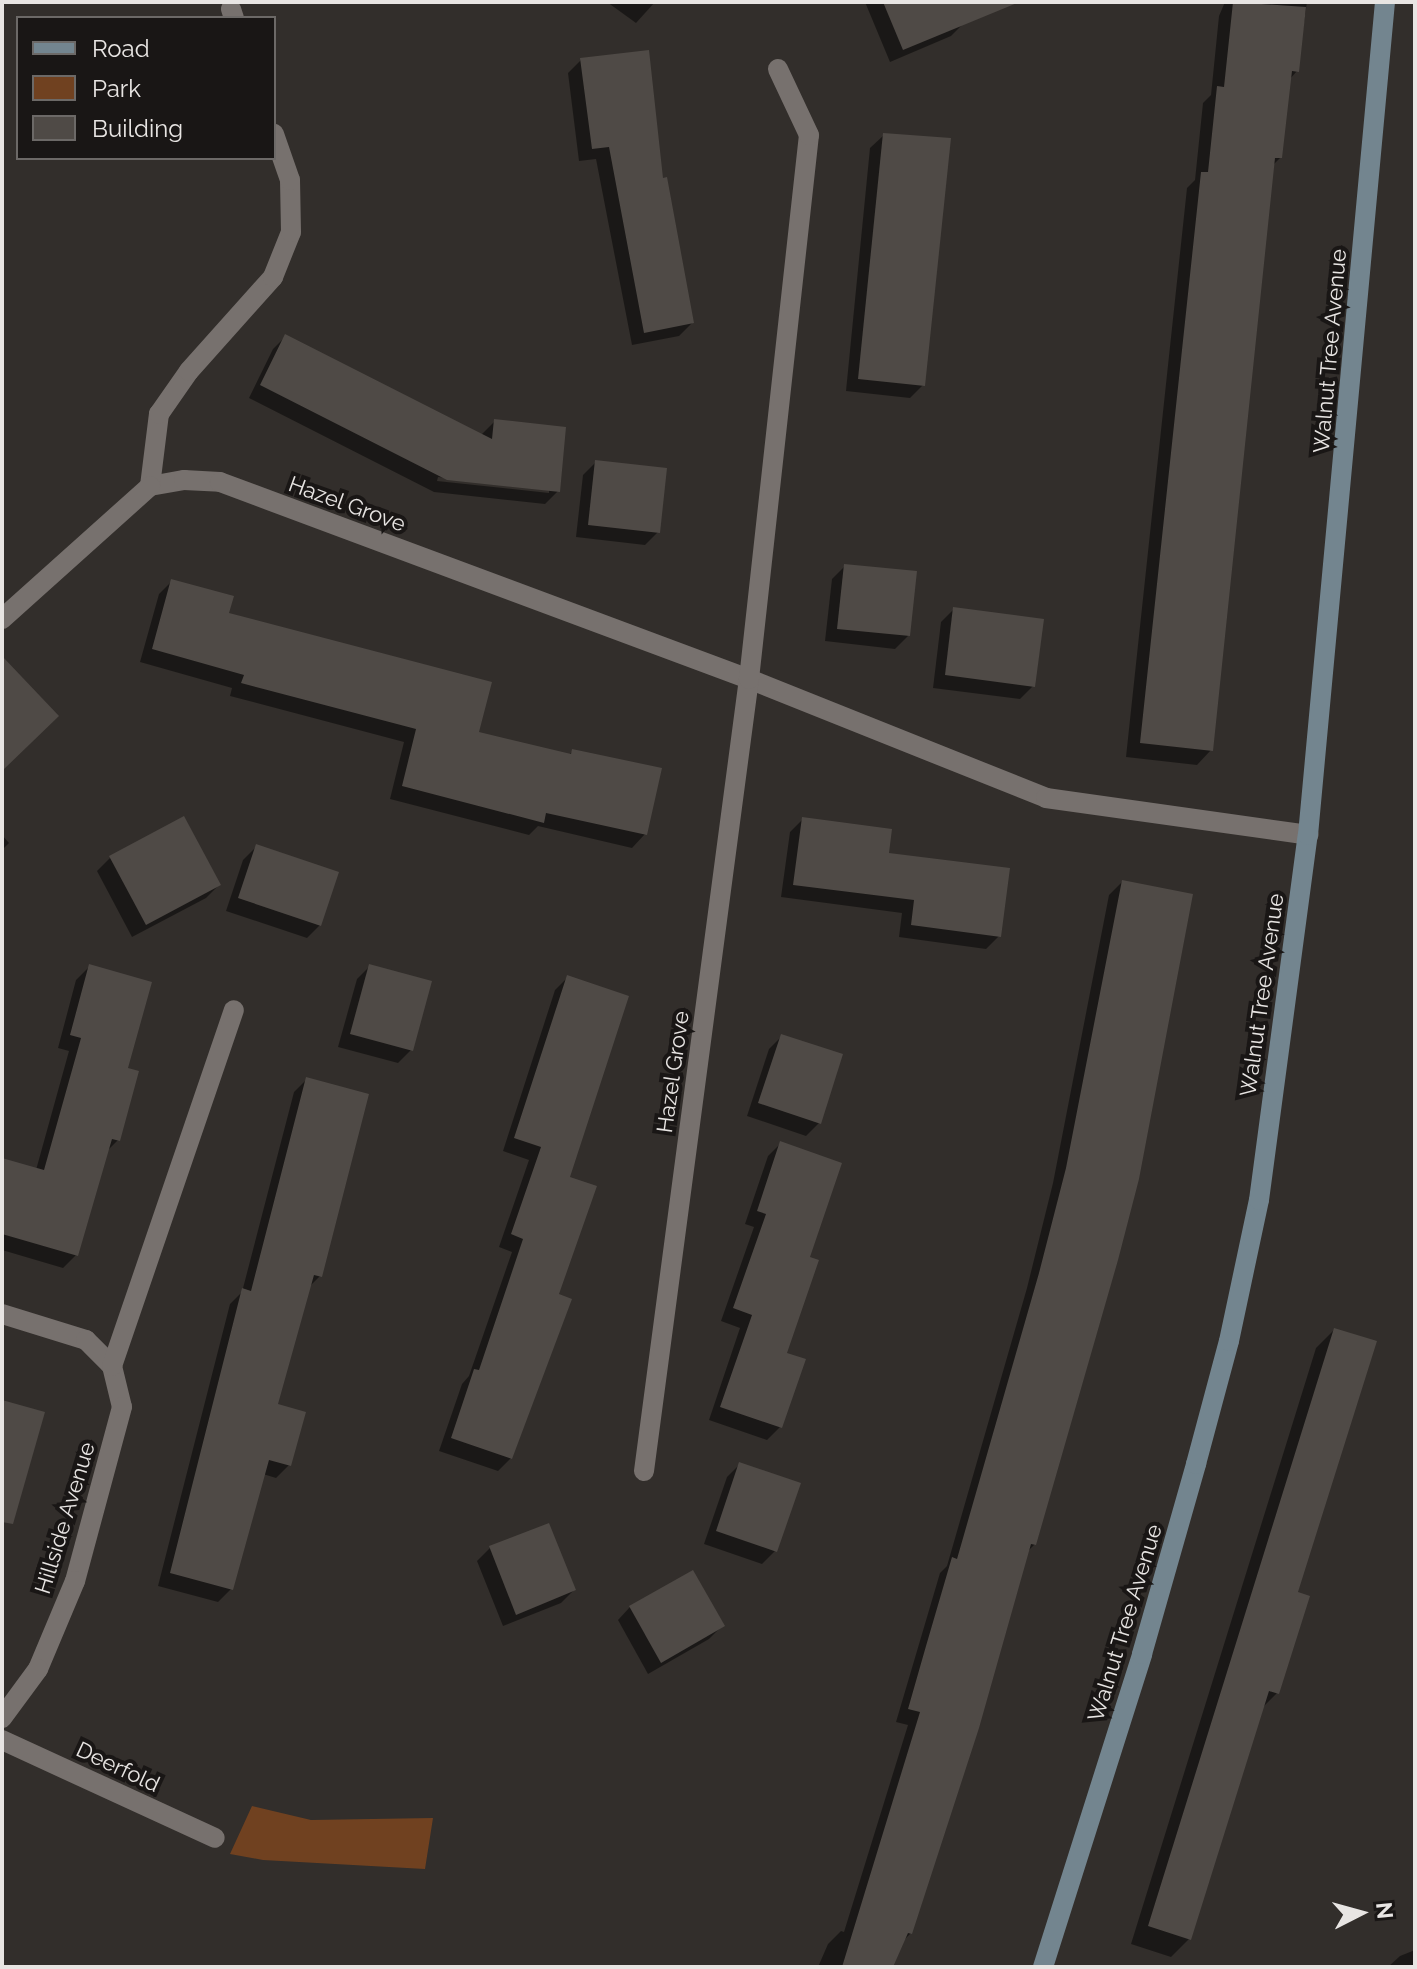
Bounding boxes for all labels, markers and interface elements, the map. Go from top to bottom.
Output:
legend [16,16,276,160]
text: Road [92,34,150,63]
text: Park [92,74,141,103]
text: Building [92,114,183,143]
street label: Walnut Tree Avenue [1308,247,1352,455]
street label: Hazel Grove [285,471,409,537]
street label: Walnut Tree Avenue [1235,891,1289,1099]
street label: Hazel Grove [651,1009,695,1135]
street label: Hillside Avenue [29,1439,101,1597]
street label: Walnut Tree Avenue [1082,1521,1168,1725]
street label: Deerfold [72,1736,164,1798]
north arrow [1321,1873,1401,1953]
text: N [1371,1901,1399,1920]

